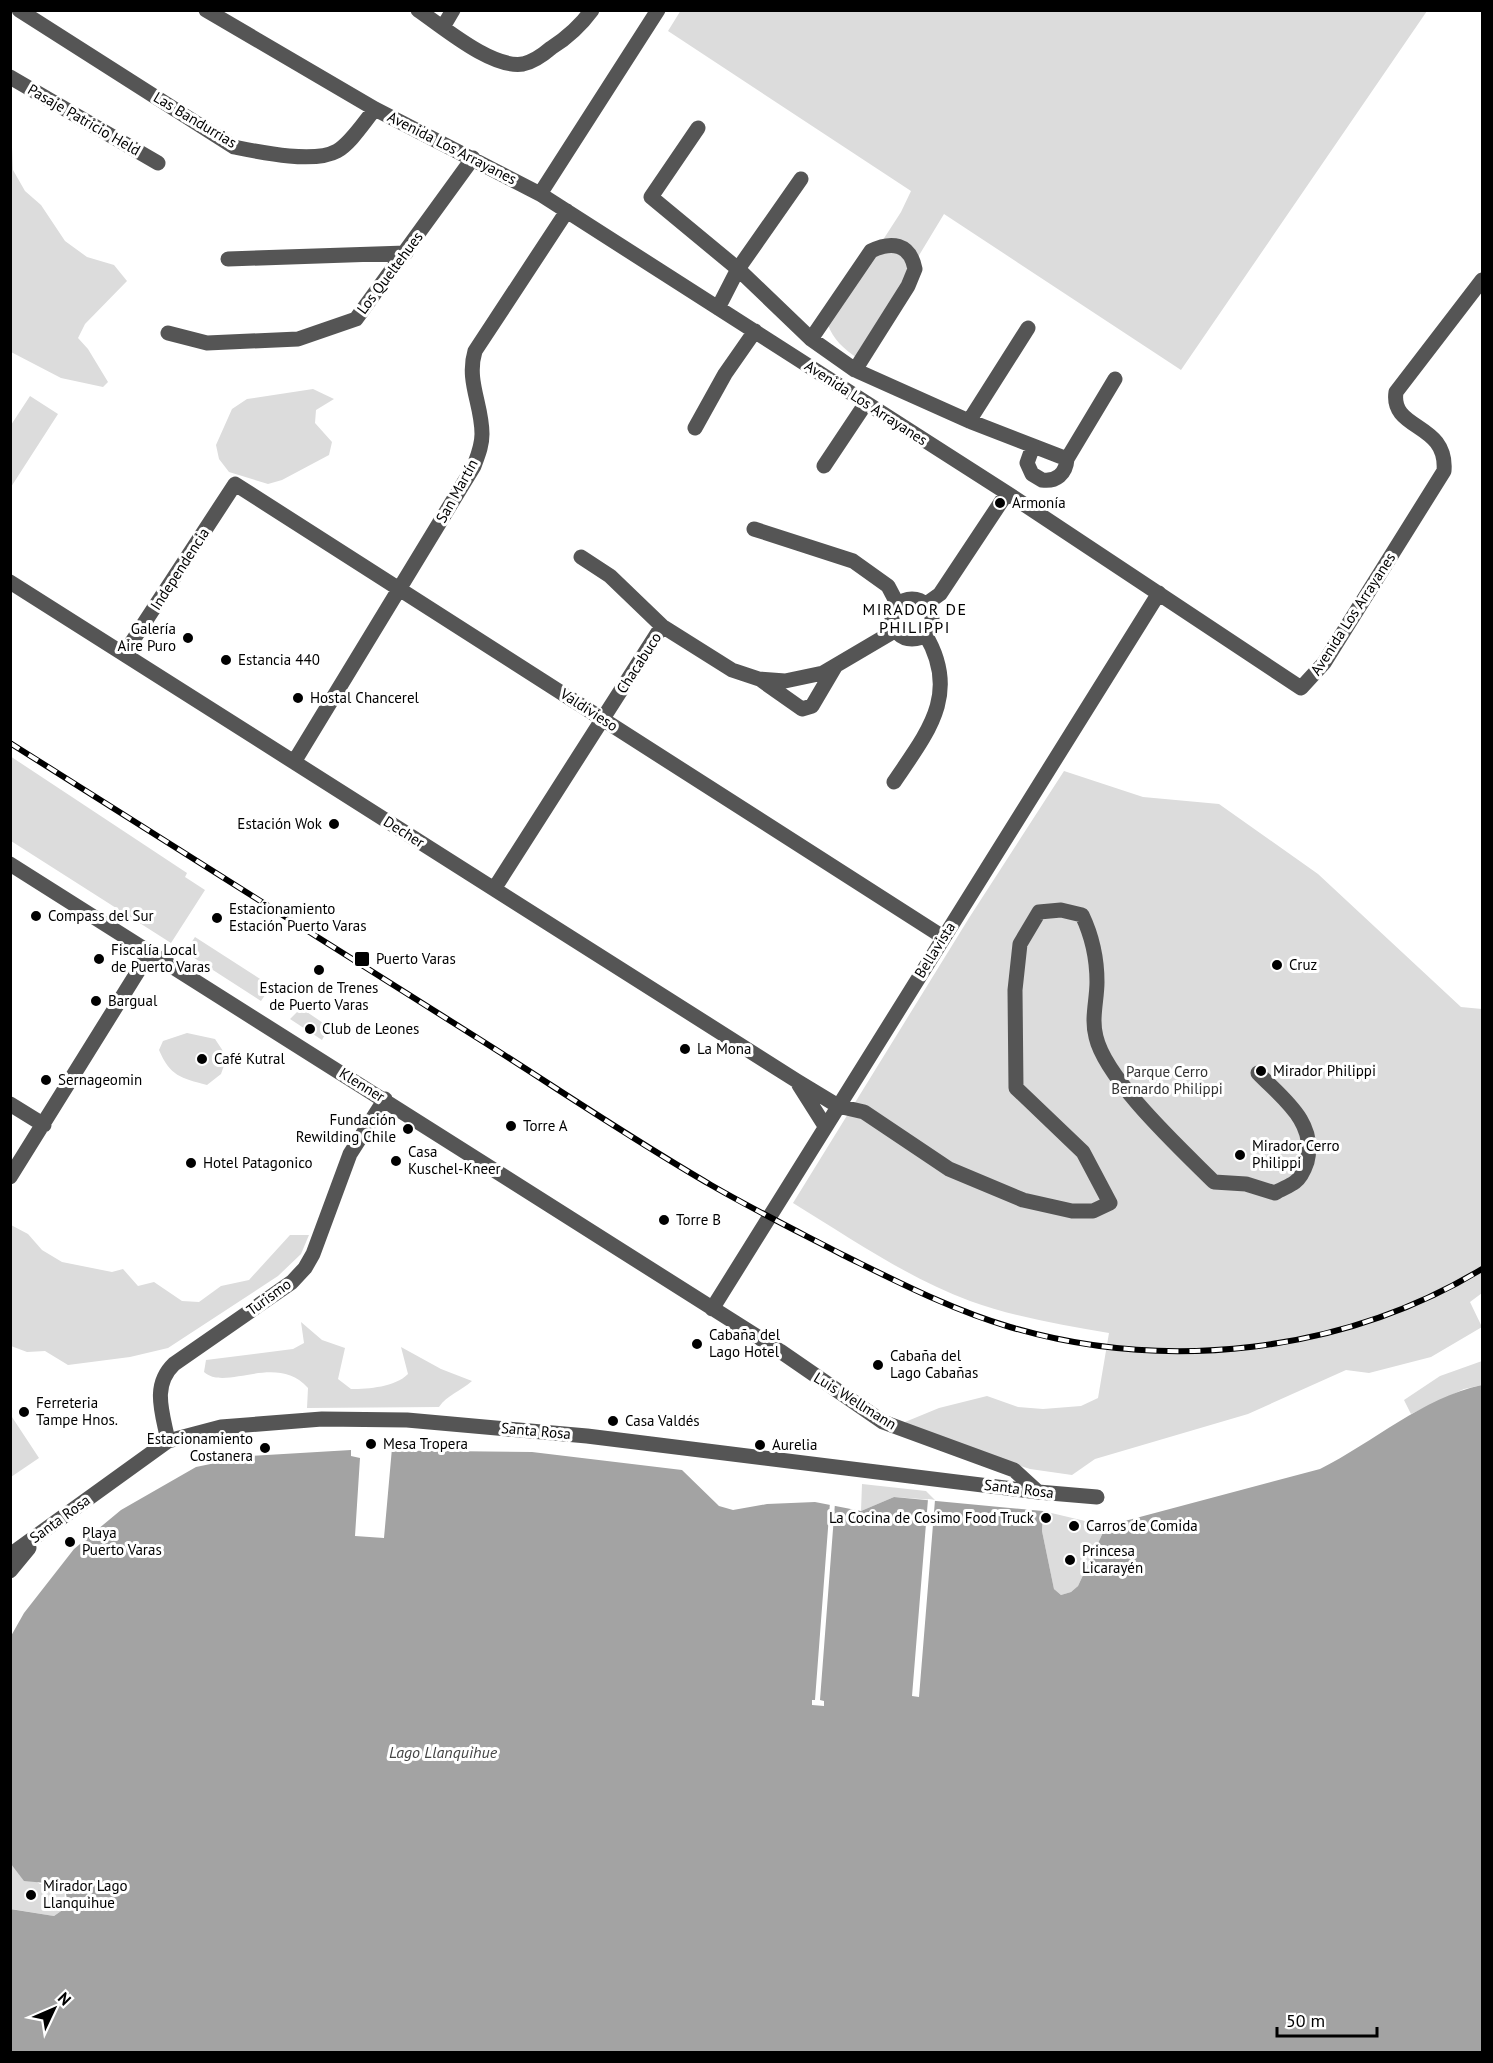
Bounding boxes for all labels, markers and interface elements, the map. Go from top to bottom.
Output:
street label: Pasaje Patricio Held [24,80,144,160]
street label: Las Bandurrias [150,87,240,152]
street label: Avenida Los Arrayanes [384,107,520,188]
street label: Los Queltehues [352,228,427,318]
street label: Avenida Los Arrayanes [801,356,931,449]
street label: San Martín [431,456,482,526]
place label: Armonía [1012,493,1066,512]
marker: Armonía [993,496,1007,510]
street label: Independencia [146,524,213,613]
street label: Avenida Los Arrayanes [1306,549,1399,679]
district label: MIRADOR DE PHILIPPI [862,599,968,637]
place label: Galería Aire Puro [117,619,176,655]
street label: Chacabuco [612,629,665,697]
marker: Galería Aire Puro [181,631,195,645]
place label: Estancia 440 [238,650,320,669]
marker: Estancia 440 [219,653,233,667]
street label: Valdivieso [556,683,622,735]
place label: Hostal Chancerel [310,688,420,707]
marker: Hostal Chancerel [291,691,305,705]
street label: Decher [380,812,428,852]
place label: Estación Wok [237,814,323,833]
marker: Estación Wok [327,817,341,831]
place label: Estacionamiento Estación Puerto Varas [229,899,367,935]
place label: Compass del Sur [48,906,154,925]
marker: Compass del Sur [29,909,43,923]
marker: Estacionamiento Estación Puerto Varas [210,911,224,925]
street label: Bellavista [910,918,959,981]
place label: Fiscalía Local de Puerto Varas [111,940,210,976]
place label: Puerto Varas [376,949,456,968]
marker: Puerto Varas [353,950,371,968]
marker: Fiscalía Local de Puerto Varas [92,952,106,966]
place label: Cruz [1289,955,1317,974]
marker: Cruz [1270,958,1284,972]
marker: Estacion de Trenes de Puerto Varas [312,963,326,977]
place label: Estacion de Trenes de Puerto Varas [260,978,378,1014]
place label: Bargual [108,991,158,1010]
marker: Bargual [89,994,103,1008]
place label: Club de Leones [322,1019,419,1038]
marker: Club de Leones [303,1022,317,1036]
place label: La Mona [697,1039,751,1058]
marker: La Mona [678,1042,692,1056]
place label: Café Kutral [214,1049,285,1068]
marker: Café Kutral [195,1052,209,1066]
place label: Mirador Philippi [1273,1061,1376,1080]
park label: Parque Cerro Bernardo Philippi [1111,1062,1223,1098]
street label: Klenner [336,1063,389,1106]
marker: Mirador Philippi [1254,1064,1268,1078]
place label: Sernageomin [58,1070,142,1089]
marker: Sernageomin [39,1073,53,1087]
place label: Fundación Rewilding Chile [296,1110,396,1146]
place label: Torre A [523,1116,568,1135]
marker: Torre A [504,1119,518,1133]
marker: Fundación Rewilding Chile [401,1122,415,1136]
place label: Mirador Cerro Philippi [1252,1136,1340,1172]
place label: Casa Kuschel-Kneer [408,1142,501,1178]
marker: Mirador Cerro Philippi [1233,1148,1247,1162]
place label: Hotel Patagonico [203,1153,313,1172]
marker: Casa Kuschel-Kneer [389,1154,403,1168]
marker: Hotel Patagonico [184,1156,198,1170]
place label: Torre B [676,1210,721,1229]
marker: Torre B [657,1213,671,1227]
street label: Turismo [243,1274,295,1319]
place label: Cabaña del Lago Hotel [709,1325,781,1361]
marker: Cabaña del Lago Hotel [690,1337,704,1351]
place label: Cabaña del Lago Cabañas [890,1346,978,1382]
marker: Cabaña del Lago Cabañas [871,1358,885,1372]
street label: Luis Wellmann [810,1368,900,1433]
place label: Ferreteria Tampe Hnos. [36,1393,118,1429]
marker: Ferreteria Tampe Hnos. [17,1405,31,1419]
place label: Casa Valdés [625,1411,700,1430]
marker: Casa Valdés [606,1414,620,1428]
street label: Santa Rosa [500,1418,572,1443]
place label: Estacionamiento Costanera [147,1429,253,1465]
place label: Mesa Tropera [383,1434,468,1453]
place label: Aurelia [772,1435,817,1454]
marker: Mesa Tropera [364,1437,378,1451]
marker: Aurelia [753,1438,767,1452]
marker: Estacionamiento Costanera [258,1441,272,1455]
street label: Santa Rosa [983,1475,1055,1502]
street label: Santa Rosa [26,1490,94,1547]
place label: La Cocina de Cosimo Food Truck [829,1508,1035,1527]
marker: La Cocina de Cosimo Food Truck [1039,1511,1053,1525]
place label: Carros de Comida [1086,1516,1198,1535]
marker: Carros de Comida [1067,1519,1081,1533]
place label: Playa Puerto Varas [82,1523,162,1559]
marker: Playa Puerto Varas [63,1535,77,1549]
place label: Princesa Licarayén [1082,1541,1143,1577]
marker: Princesa Licarayén [1063,1553,1077,1567]
water label: Lago Llanquihue [389,1742,498,1762]
place label: Mirador Lago Llanquihue [43,1876,128,1912]
marker: Mirador Lago Llanquihue [24,1888,38,1902]
north arrow [24,1979,84,2039]
text: N [54,1988,76,2009]
scale bar [1277,2000,1378,2038]
text: 50 m [1286,2009,1325,2032]

